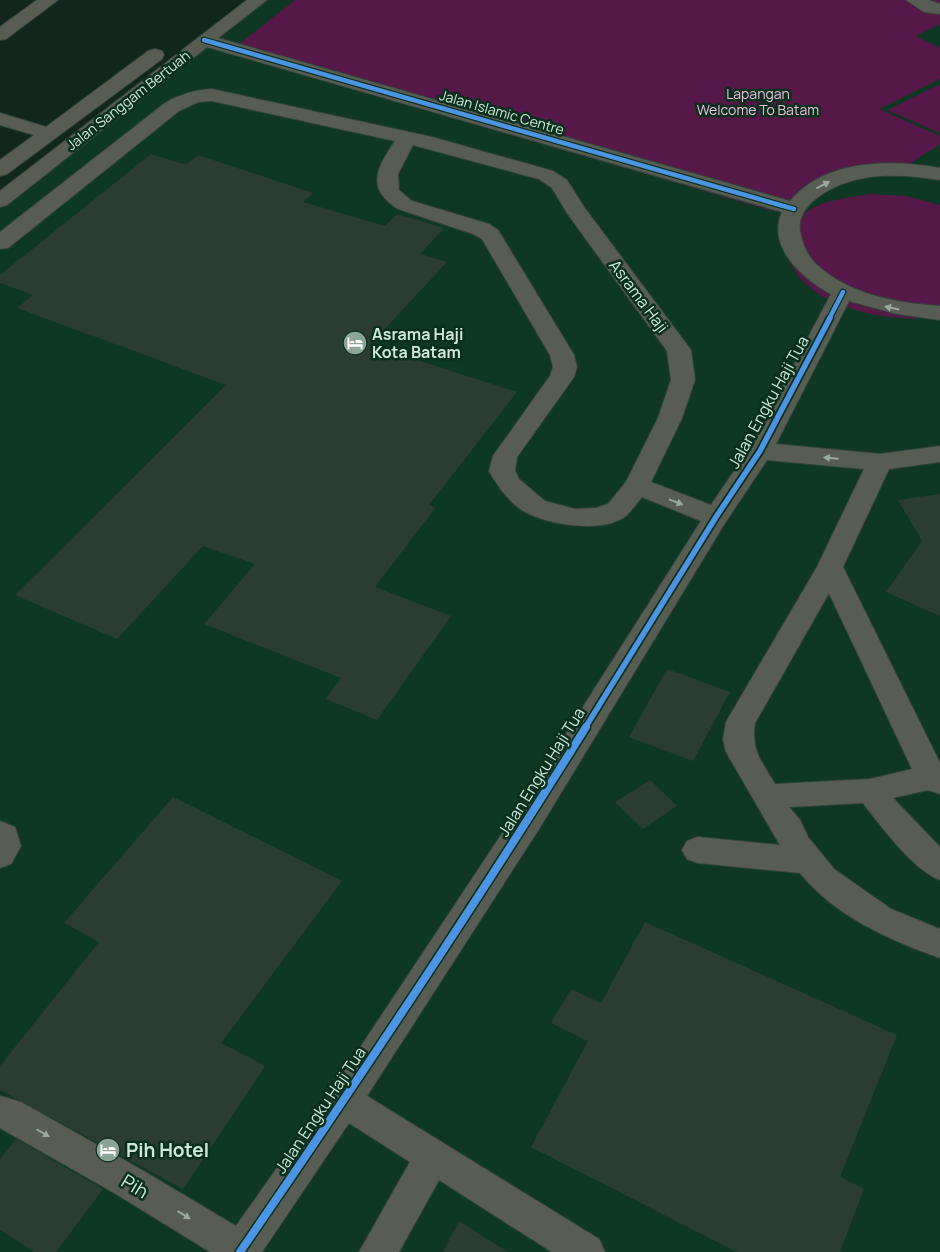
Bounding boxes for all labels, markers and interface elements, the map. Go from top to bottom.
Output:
street label: Jalan Sanggam Bertuah [62,46,194,154]
park label: Lapangan Welcome To Batam [697,84,819,119]
street label: Jalan Islamic Centre [437,85,567,139]
one-way arrow [816,181,830,189]
street label: Asrama Haji [604,255,674,337]
one-way arrow [884,304,899,312]
place label: Asrama Haji Kota Batam [372,323,463,363]
hotel icon: Asrama Haji Kota Batam [342,330,368,356]
street label: Jalan Engku Haji Tua [722,332,814,472]
one-way arrow [823,453,839,461]
one-way arrow [669,498,683,506]
street label: Jalan Engku Haji Tua [492,703,590,841]
street label: Jalan Engku Haji Tua [269,1042,371,1178]
one-way arrow [37,1129,50,1138]
hotel icon: Pih Hotel [95,1137,121,1163]
place label: Pih Hotel [126,1137,209,1163]
street label: Pih [117,1168,153,1204]
one-way arrow [177,1210,190,1219]

